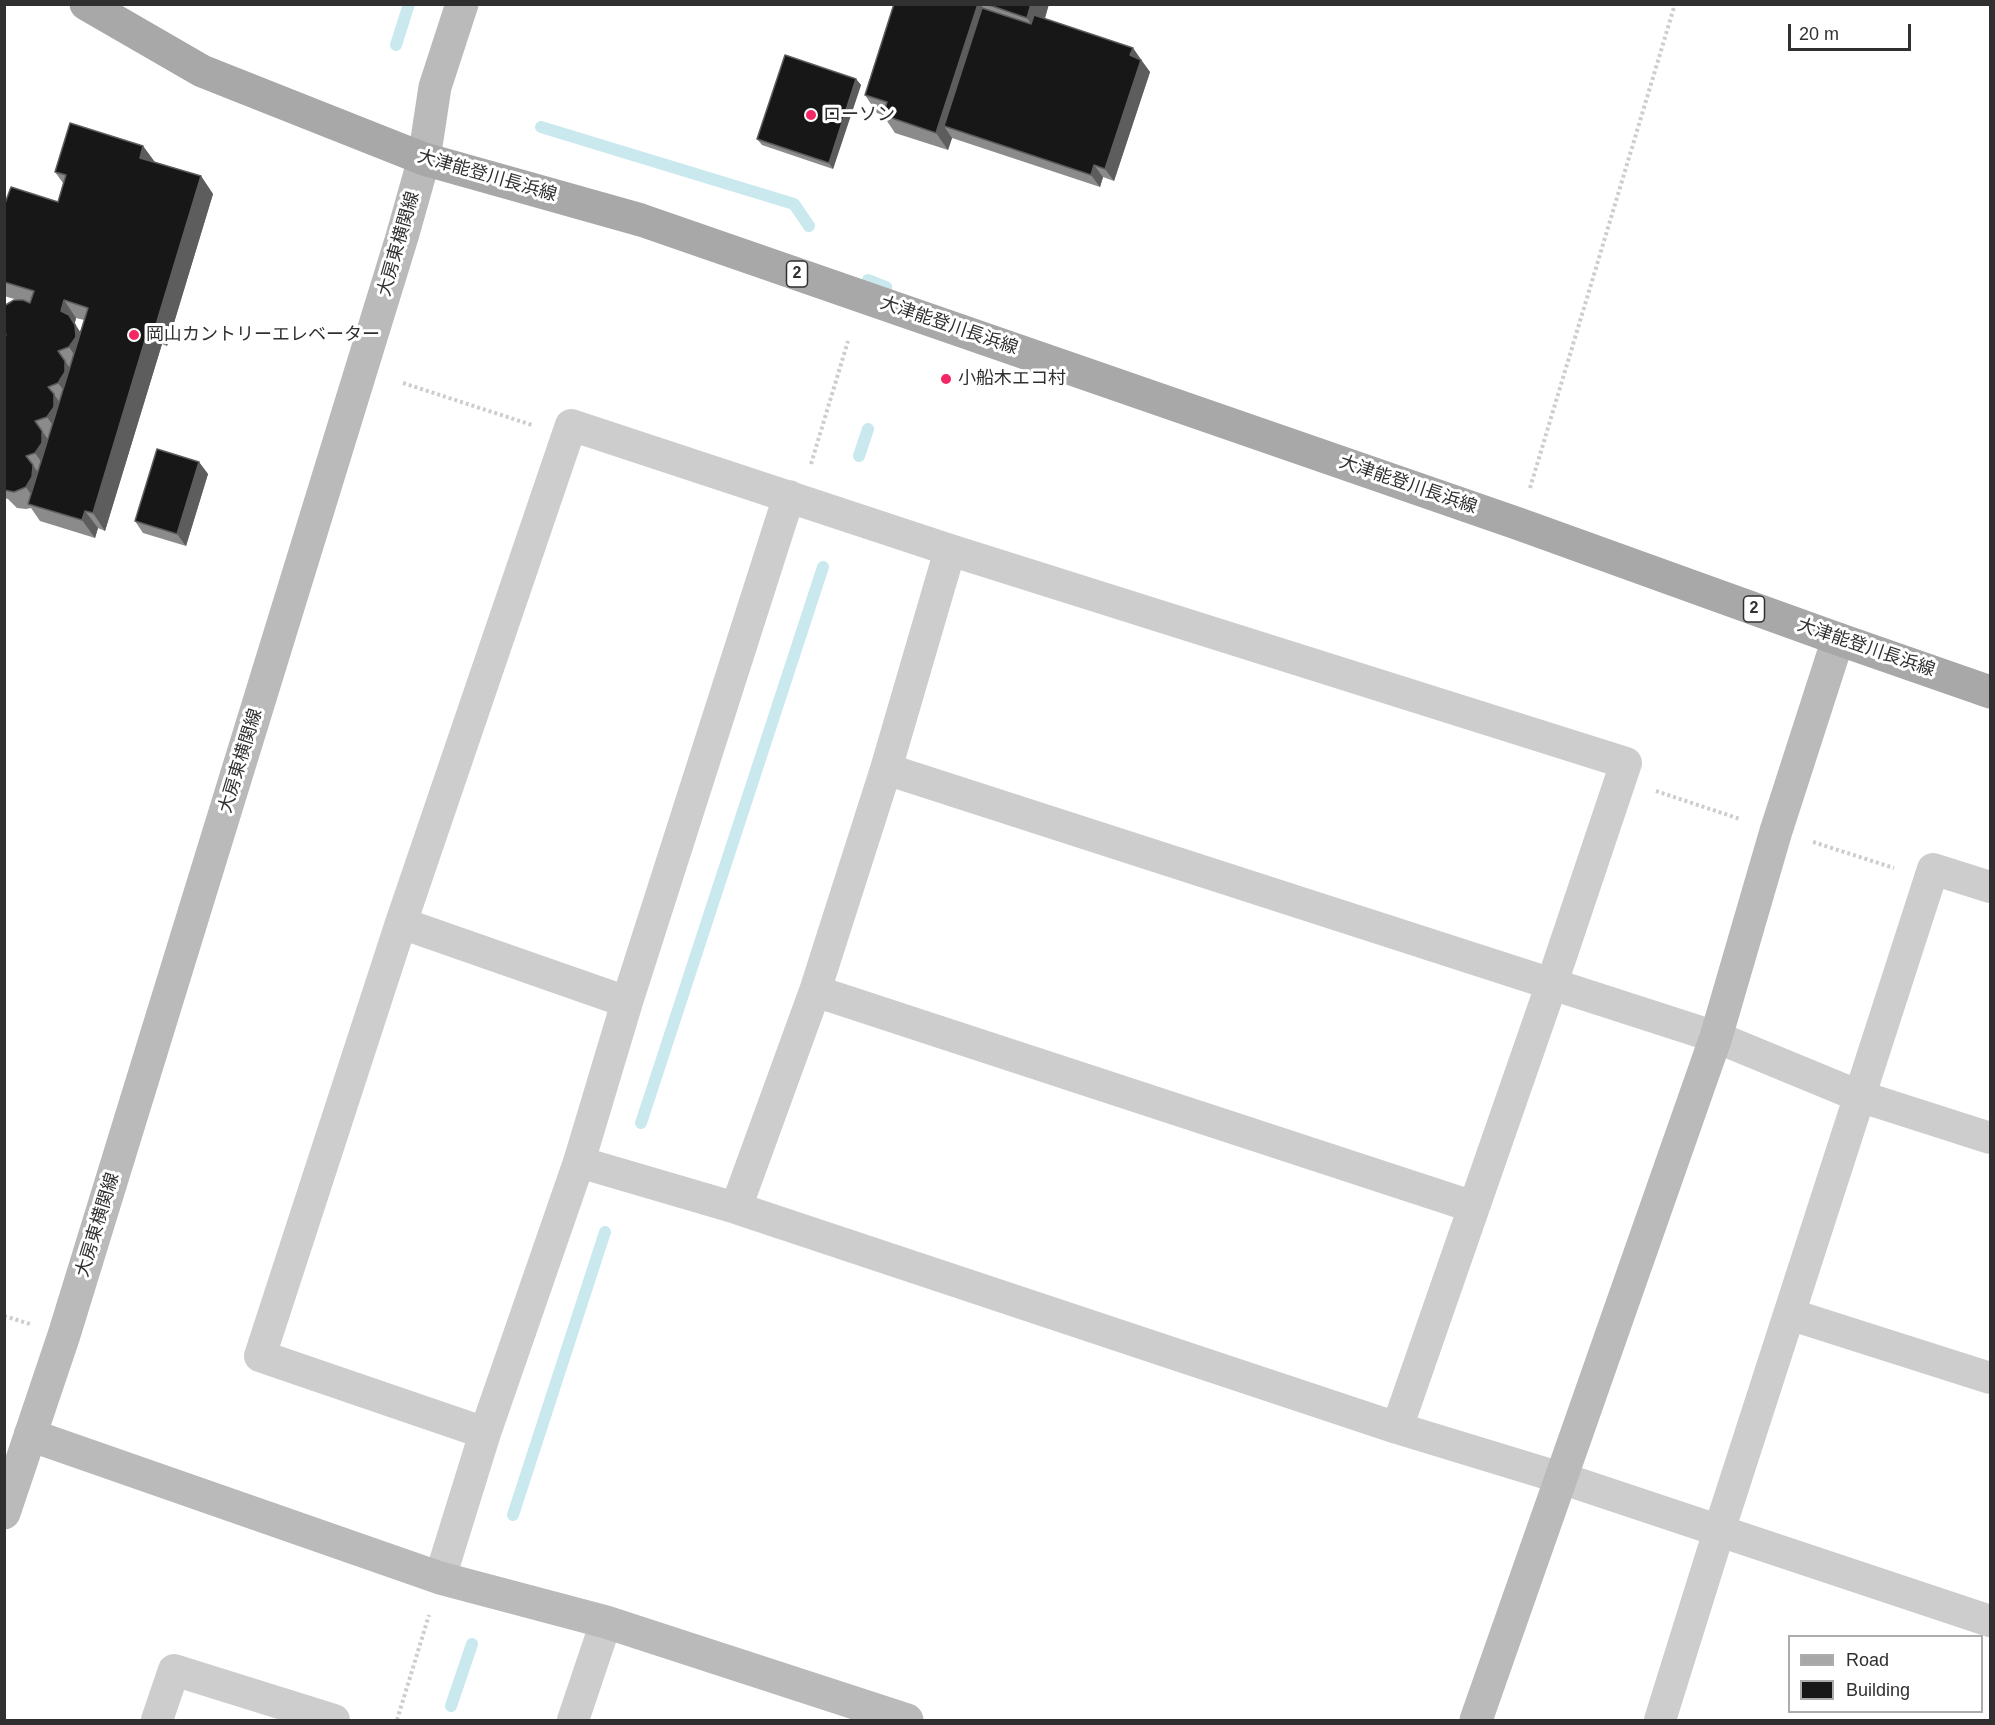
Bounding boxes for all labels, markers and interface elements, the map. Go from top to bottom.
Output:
scale bar [1791,12,1914,50]
text: 20 m [1799,24,1839,44]
place label: ローソン [823,104,895,126]
marker: ローソン [804,108,818,122]
street label: 大津能登川長浜線 [415,146,559,206]
street label: 大房東横関線 [374,189,424,299]
road number: 2 [786,261,808,287]
street label: 大津能登川長浜線 [877,292,1021,360]
place label: 岡山カントリーエレベーター [146,324,380,346]
marker: 岡山カントリーエレベーター [127,328,141,342]
place label: 小船木エコ村 [958,368,1066,390]
marker: 小船木エコ村 [939,372,953,386]
street label: 大津能登川長浜線 [1336,451,1480,519]
road number: 2 [1744,596,1764,622]
street label: 大津能登川長浜線 [1794,614,1938,682]
street label: 大房東横関線 [215,706,267,816]
street label: 大房東横関線 [72,1170,124,1280]
legend [1788,1635,1983,1713]
text: Road [1846,1650,1889,1670]
text: Building [1846,1680,1910,1700]

